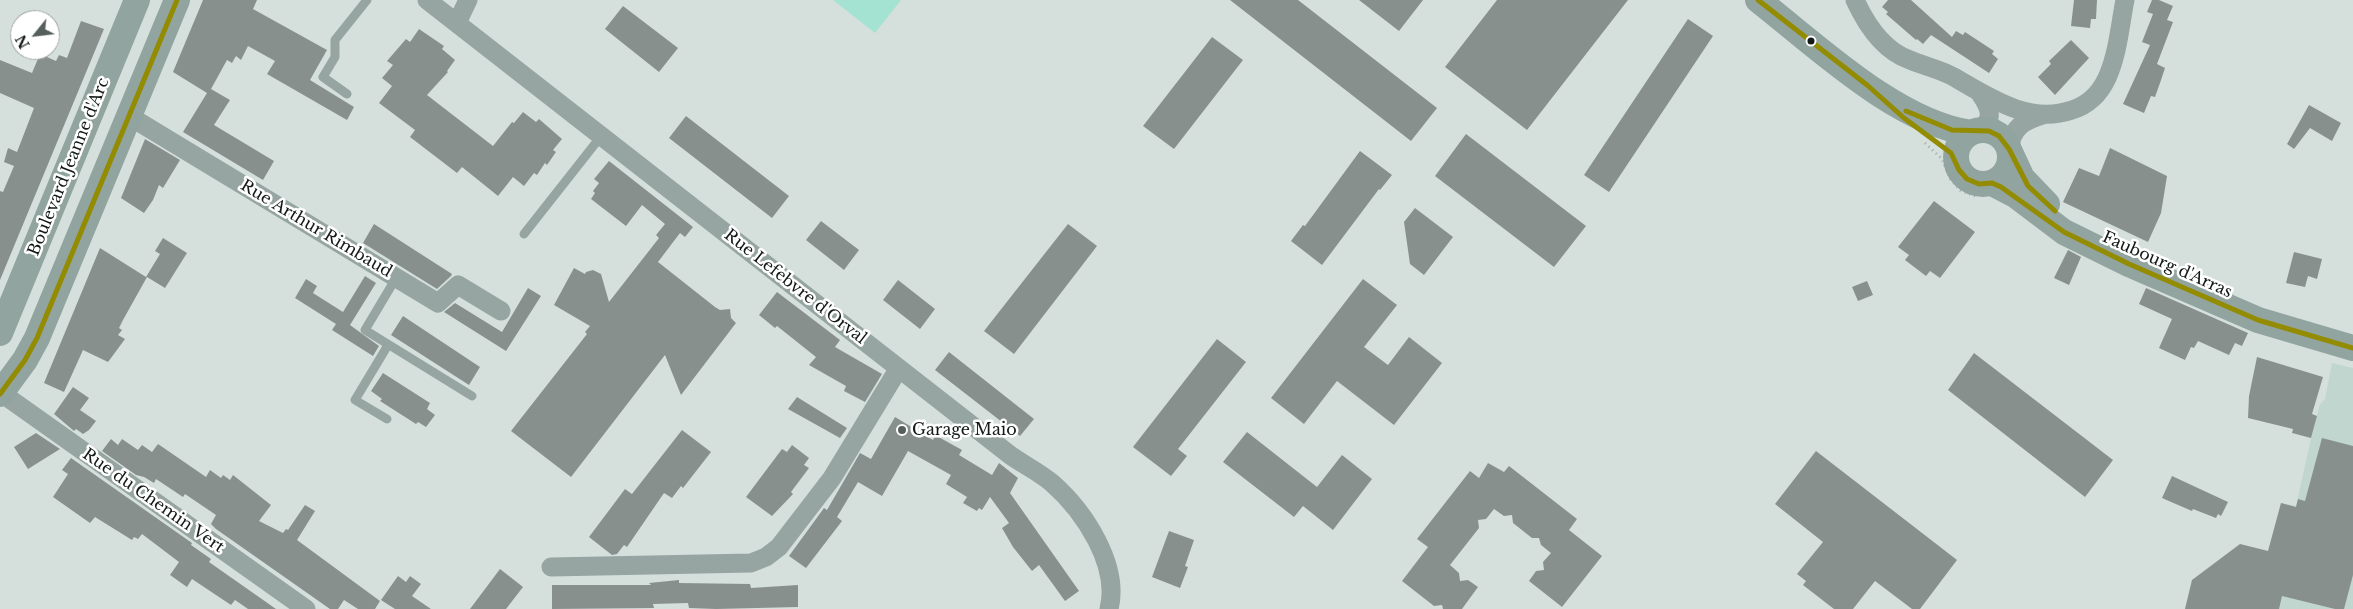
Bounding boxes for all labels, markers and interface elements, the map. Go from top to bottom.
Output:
north arrow [10,10,60,60]
text: N [12,32,34,52]
unlabelled marker [1806,36,1816,46]
street label: Boulevard Jeanne d'Arc [24,75,114,259]
street label: Rue Arthur Rimbaud [237,176,395,282]
street label: Rue Lefebvre d'Orval [720,226,870,348]
street label: Faubourg d'Arras [2099,228,2235,302]
place label: Garage Maio [912,420,1017,440]
marker: Garage Maio [896,424,908,436]
street label: Rue du Chemin Vert [78,445,228,557]

